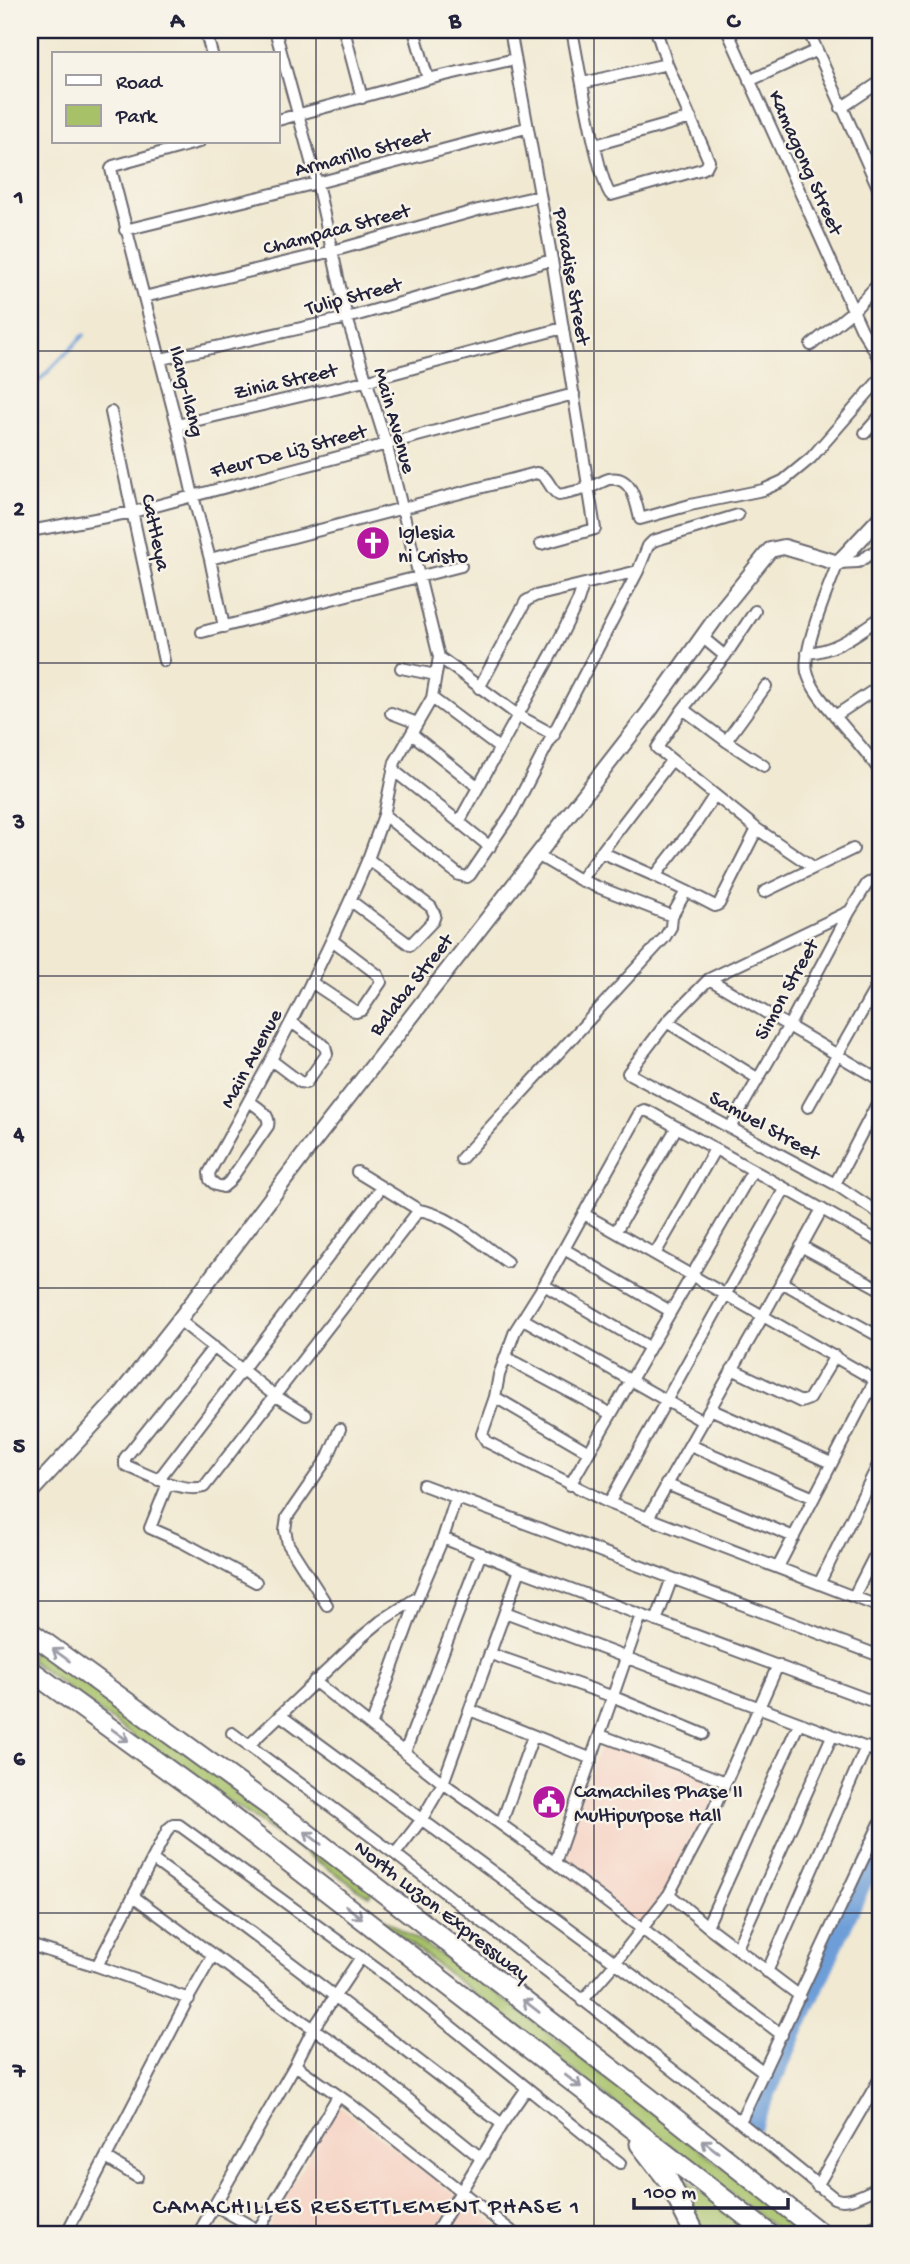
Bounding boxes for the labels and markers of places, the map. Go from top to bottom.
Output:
place label: Iglesia ni Cristo [398,522,468,571]
church icon: Iglesia ni Cristo [354,524,392,562]
place label: Camachiles Phase II Multipurpose Hall [574,1781,743,1830]
public building icon: Camachiles Phase II Multipurpose Hall [530,1783,568,1821]

